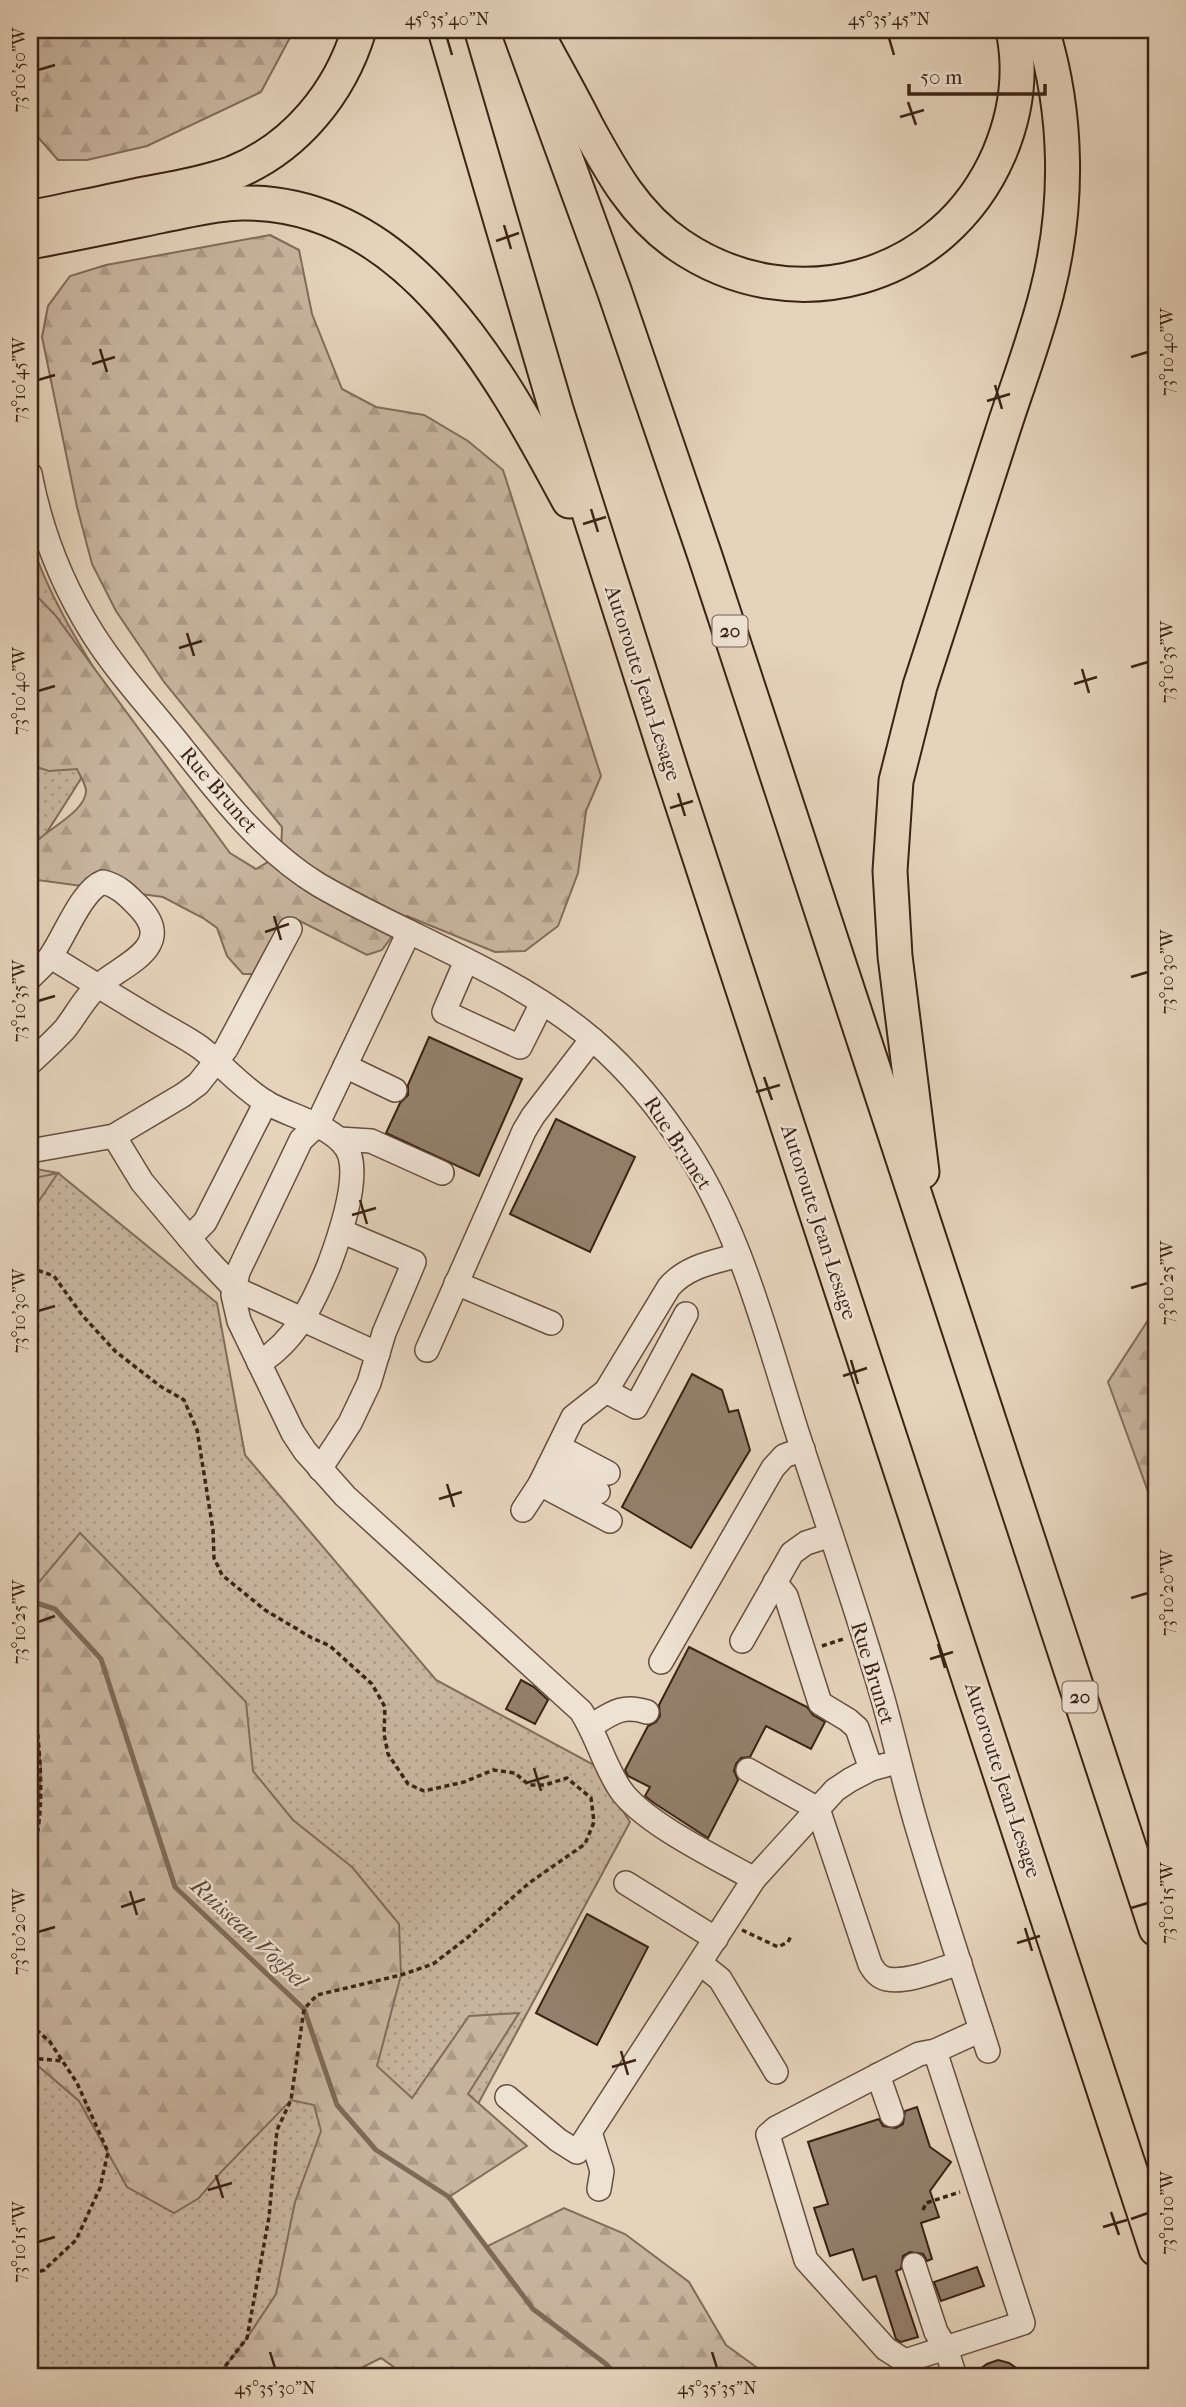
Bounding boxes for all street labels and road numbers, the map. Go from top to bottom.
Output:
street label: Autoroute Jean-Lesage [600,581,686,784]
road number: 20 [712,616,748,646]
street label: Rue Brunet [175,742,263,838]
street label: Rue Brunet [639,1092,717,1194]
street label: Autoroute Jean-Lesage [776,1120,862,1323]
street label: Rue Brunet [846,1619,900,1728]
street label: Autoroute Jean-Lesage [960,1678,1046,1881]
road number: 20 [1062,1681,1098,1712]

